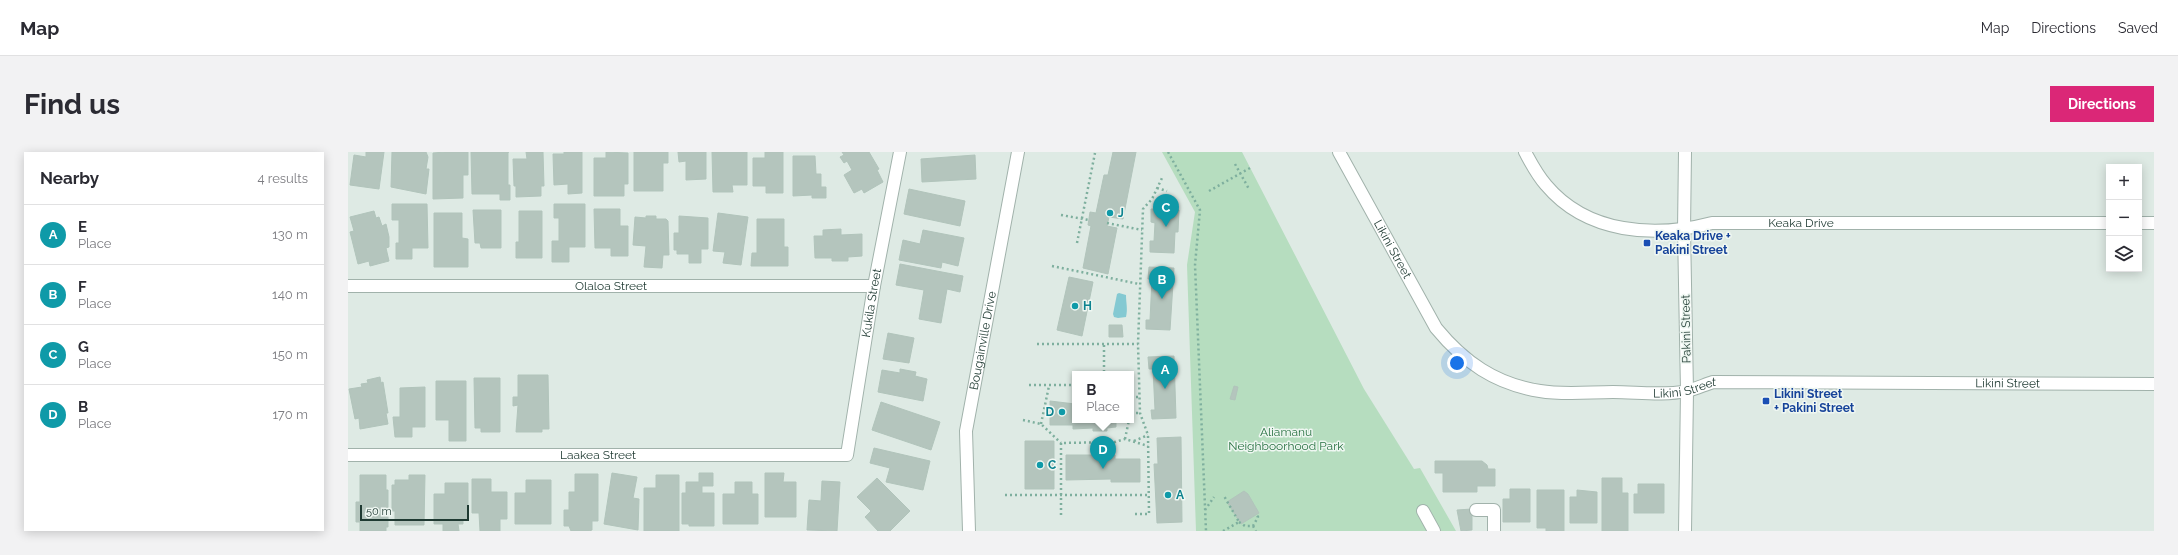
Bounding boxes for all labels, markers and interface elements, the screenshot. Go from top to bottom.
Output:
text: Map [20,17,59,39]
text: Map [1981,20,2009,36]
text: Directions [2031,20,2096,36]
text: Saved [2118,20,2158,36]
button: Directions [2050,86,2154,122]
text: Find us [24,88,120,121]
map controls [2106,164,2142,272]
button: + [2106,164,2142,200]
text: Nearby [40,168,99,188]
text: 4 results [257,171,308,186]
pin: C [1153,194,1179,227]
button: − [2106,200,2142,236]
place label: J [1118,206,1124,220]
marker: J [1105,208,1115,218]
street label: Keaka Drive [1768,216,1834,230]
text: E [78,218,87,236]
street label: Likini Street [1371,218,1414,281]
text: A [49,227,57,242]
text: 130 m [272,227,308,242]
place label: Keaka Drive + Pakini Street [1655,229,1731,257]
text: Place [78,236,111,251]
button: layers [2106,236,2142,272]
marker: Keaka Drive + Pakini Street [1642,238,1652,248]
pin: B [1149,266,1175,299]
street label: Kukila Street [859,267,884,339]
text: F [78,278,87,296]
street label: Olaloa Street [575,279,647,293]
text: B [49,287,57,302]
text: 140 m [272,287,308,302]
street label: Bougainville Drive [967,290,999,391]
street label: Pakini Street [1678,294,1694,364]
text: Place [78,296,111,311]
place label: H [1083,299,1092,313]
marker: H [1070,301,1080,311]
text: G [78,338,89,356]
text: C [49,347,57,362]
text: 150 m [272,347,308,362]
your location [1447,353,1467,373]
text: Place [78,356,111,371]
pin: A [1152,356,1178,389]
popup [1072,371,1134,423]
street label: Likini Street [1653,375,1716,401]
street label: Likini Street [1975,376,2040,390]
text: B [1086,381,1096,399]
place label: Likini Street + Pakini Street [1774,387,1855,415]
marker: Likini Street + Pakini Street [1761,396,1771,406]
text: B [78,398,88,416]
text: Place [1086,399,1120,414]
place label: D [1045,405,1054,419]
text: D [48,407,58,422]
text: 170 m [272,407,308,422]
marker: D [1057,407,1067,417]
text: Place [78,416,111,431]
park label: Aliamanu Neighboorhood Park [1228,425,1344,453]
pin: D [1090,436,1116,469]
street label: Laakea Street [560,448,636,462]
place label: C [1048,458,1056,472]
marker: C [1035,460,1045,470]
place label: A [1176,488,1185,502]
marker: A [1163,490,1173,500]
scale bar [360,503,469,522]
text: 50 m [366,505,392,518]

